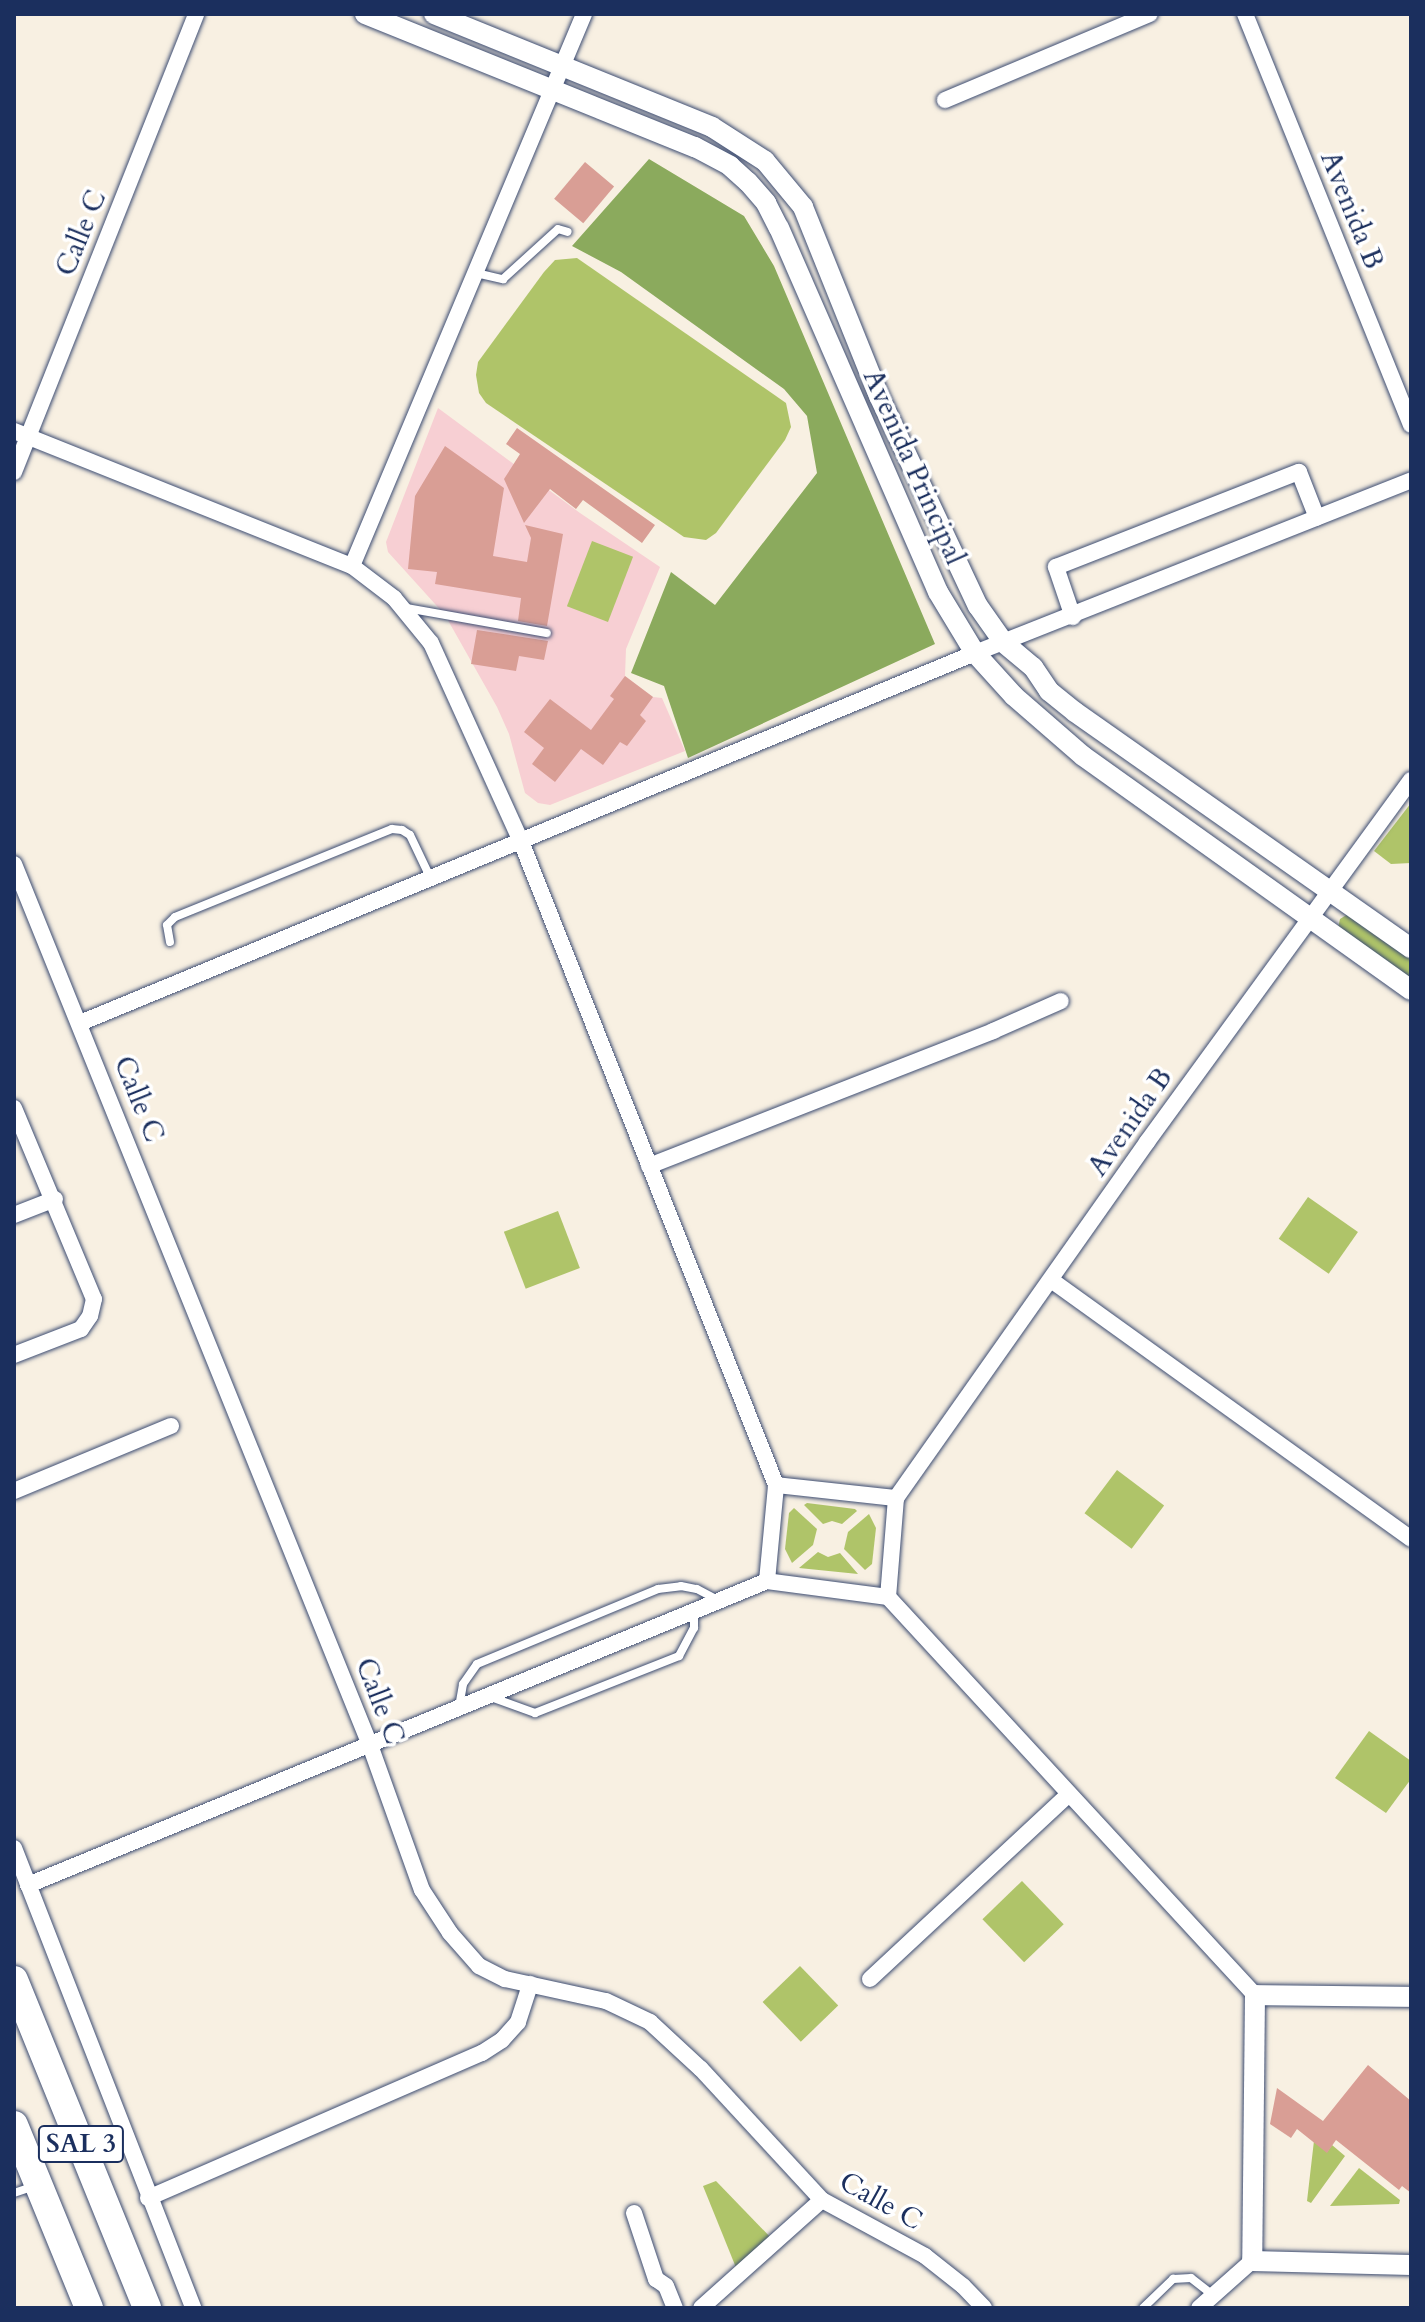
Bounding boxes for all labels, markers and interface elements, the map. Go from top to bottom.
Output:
street label: Avenida B [1313,146,1391,274]
street label: Calle C [49,185,113,281]
street label: Avenida Principal [856,364,972,570]
street label: Calle C [107,1051,171,1147]
street label: Avenida B [1081,1062,1179,1182]
street label: Calle C [348,1653,412,1749]
road number: SAL 3 [37,2122,125,2166]
street label: Calle C [834,2165,928,2237]

